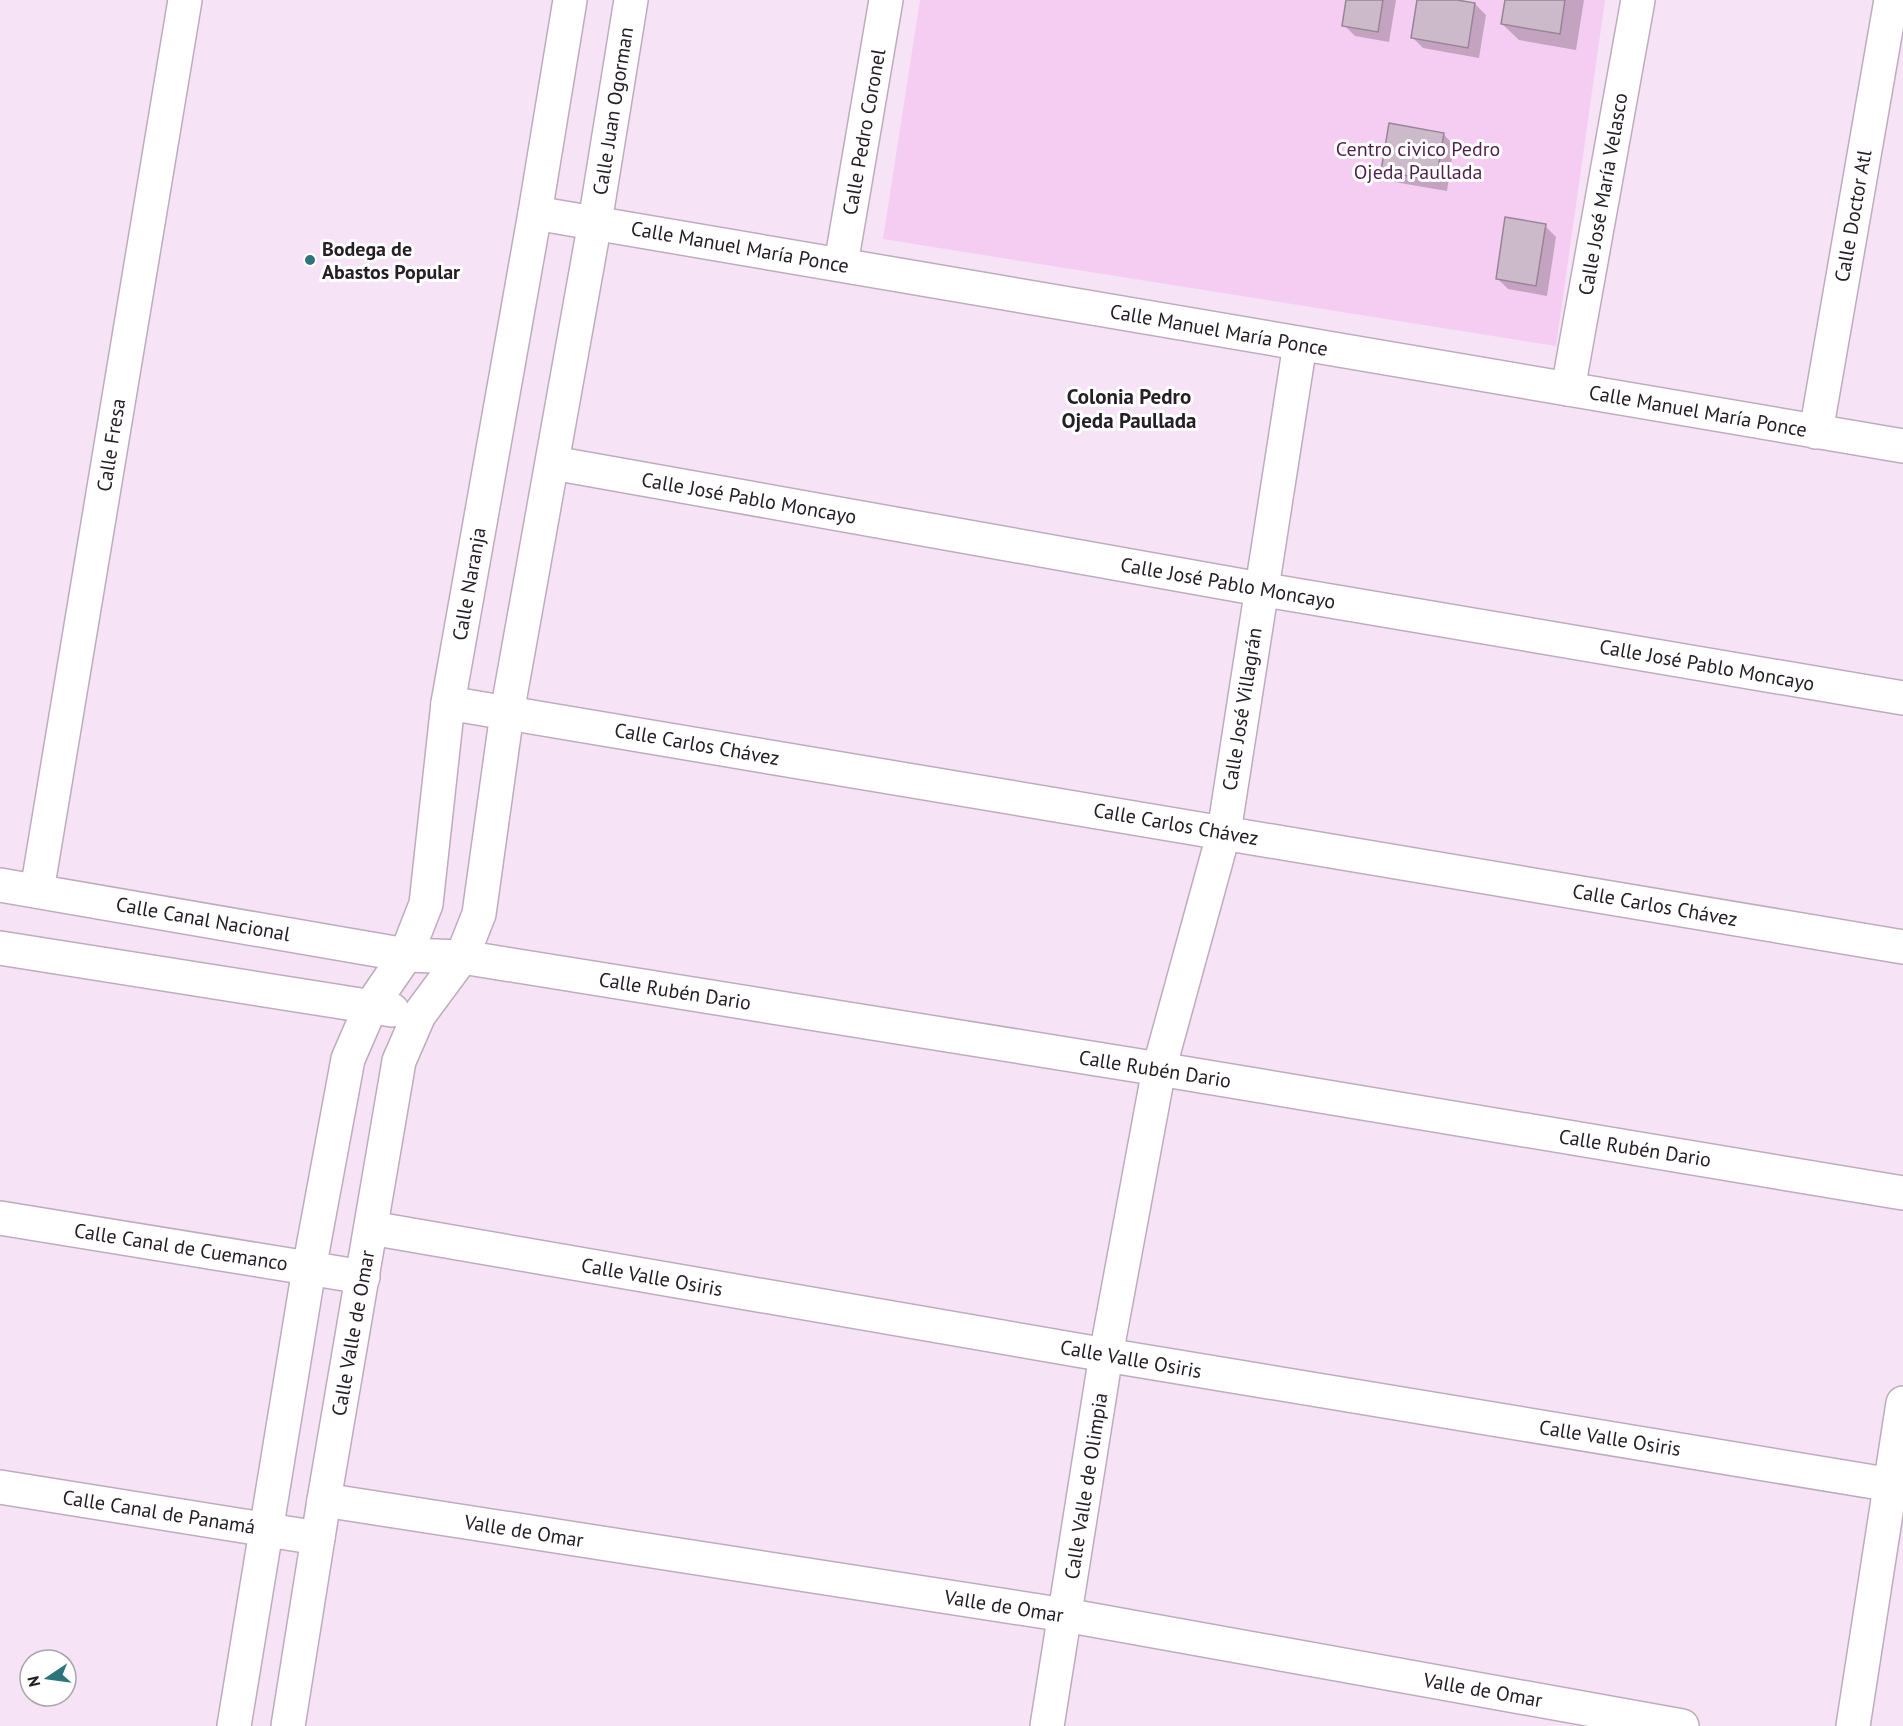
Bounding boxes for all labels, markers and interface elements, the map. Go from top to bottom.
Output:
street label: Calle Juan Ogorman [587,25,639,197]
street label: Calle Pedro Coronel [837,47,891,217]
street label: Calle José María Velasco [1572,91,1634,297]
park label: Centro civico Pedro Ojeda Paullada [1336,136,1500,185]
street label: Calle Doctor Atl [1829,148,1877,284]
street label: Calle Manuel María Ponce [629,215,851,279]
place label: Bodega de Abastos Popular [322,236,460,285]
marker: Bodega de Abastos Popular [303,253,317,267]
street label: Calle Manuel María Ponce [1108,298,1330,362]
street label: Calle Manuel María Ponce [1587,379,1809,443]
district label: Colonia Pedro Ojeda Paullada [1061,383,1197,434]
street label: Calle Fresa [91,397,131,493]
street label: Calle José Pablo Moncayo [639,466,859,530]
street label: Calle Naranja [446,525,492,643]
street label: Calle José Pablo Moncayo [1118,551,1338,615]
street label: Calle José Villagrán [1216,626,1268,792]
street label: Calle José Pablo Moncayo [1597,633,1817,697]
street label: Calle Carlos Chávez [613,717,781,771]
street label: Calle Carlos Chávez [1092,797,1260,851]
street label: Calle Carlos Chávez [1571,878,1739,932]
street label: Calle Canal Nacional [114,891,292,947]
street label: Calle Rubén Dario [597,966,753,1016]
street label: Calle Rubén Dario [1077,1044,1233,1094]
street label: Calle Rubén Dario [1557,1123,1713,1173]
street label: Calle Canal de Cuemanco [72,1217,290,1277]
street label: Calle Valle de Omar [326,1248,380,1418]
street label: Calle Valle Osiris [579,1252,725,1302]
street label: Calle Valle Osiris [1058,1334,1204,1384]
street label: Calle Valle de Olimpia [1058,1391,1114,1581]
street label: Calle Valle Osiris [1537,1414,1683,1462]
street label: Calle Canal de Panamá [61,1484,257,1540]
street label: Valle de Omar [462,1509,586,1553]
street label: Valle de Omar [942,1584,1066,1628]
north arrow [18,1648,78,1708]
street label: Valle de Omar [1420,1667,1545,1713]
text: N [22,1674,44,1689]

